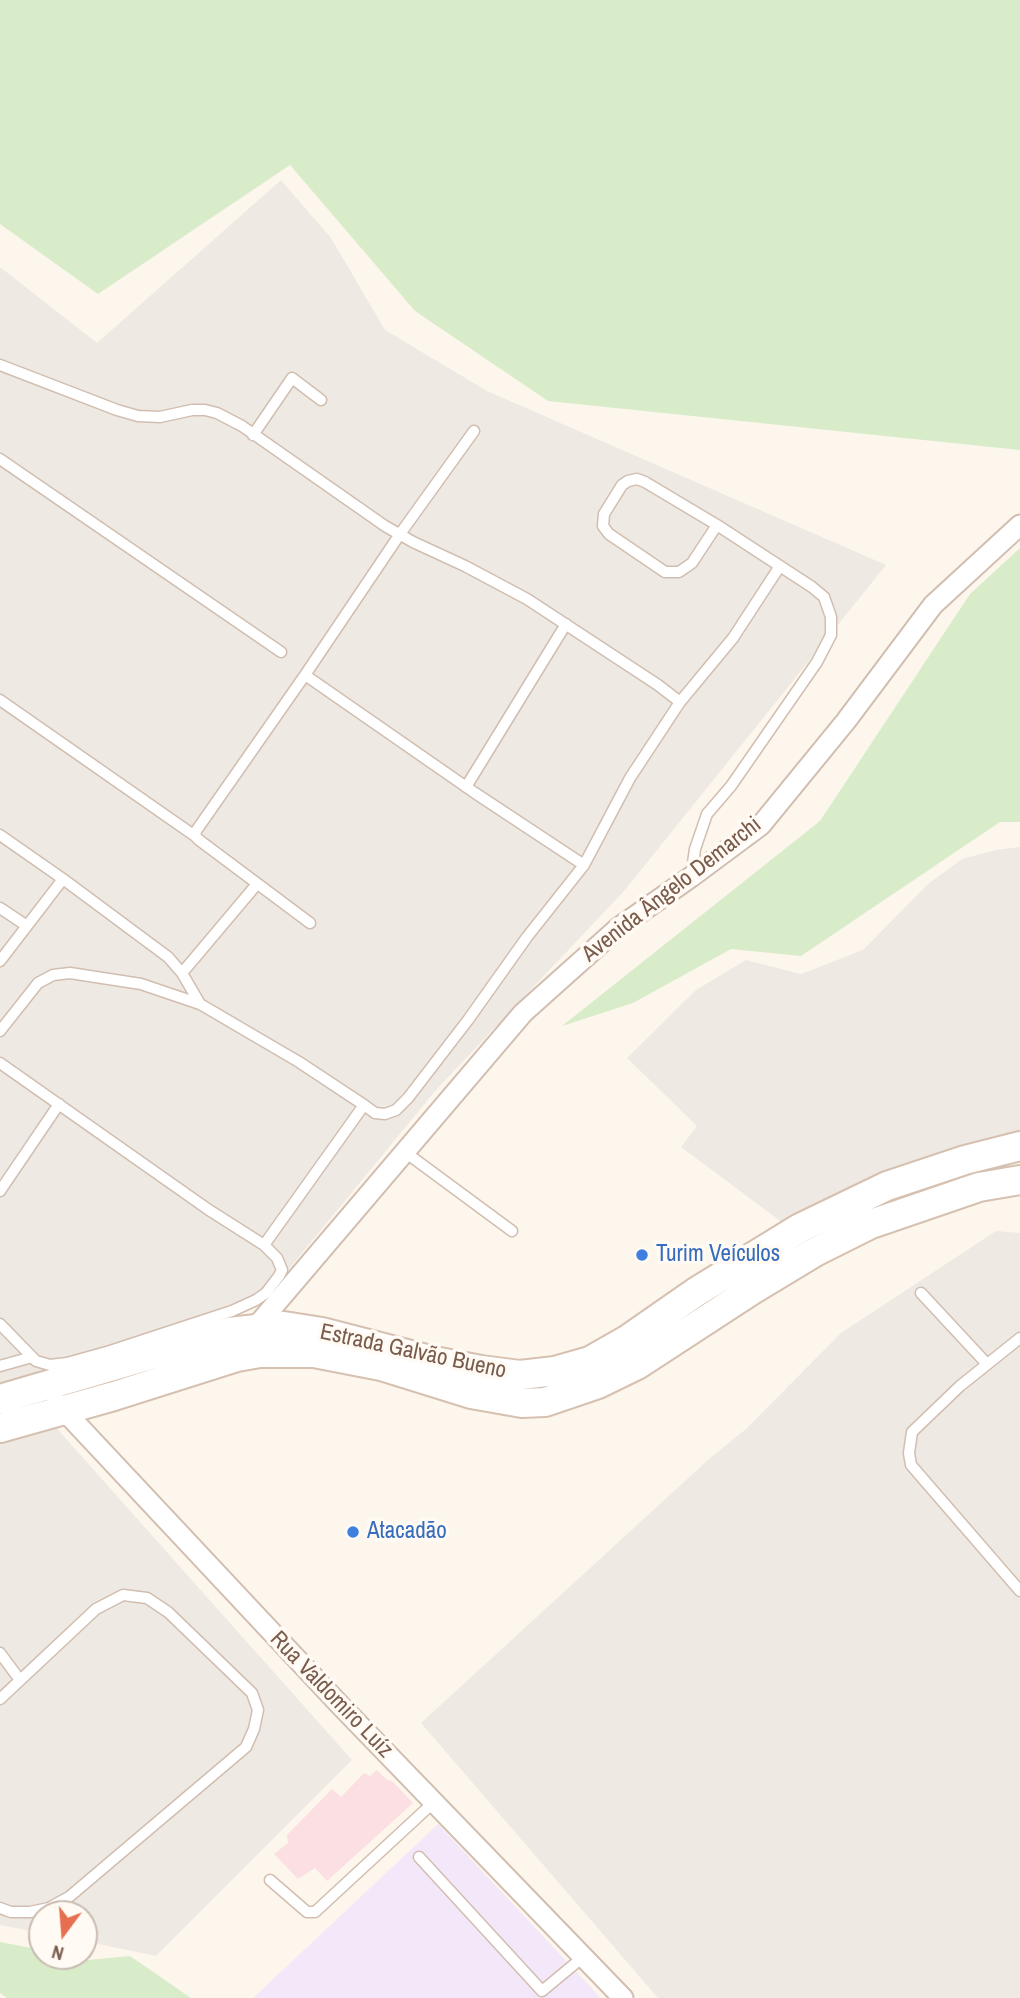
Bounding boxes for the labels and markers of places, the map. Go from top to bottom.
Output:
place label: Turim Veículos [656,1241,780,1269]
marker: Turim Veículos [634,1247,650,1263]
place label: Atacadão [367,1518,447,1546]
marker: Atacadão [345,1524,361,1540]

